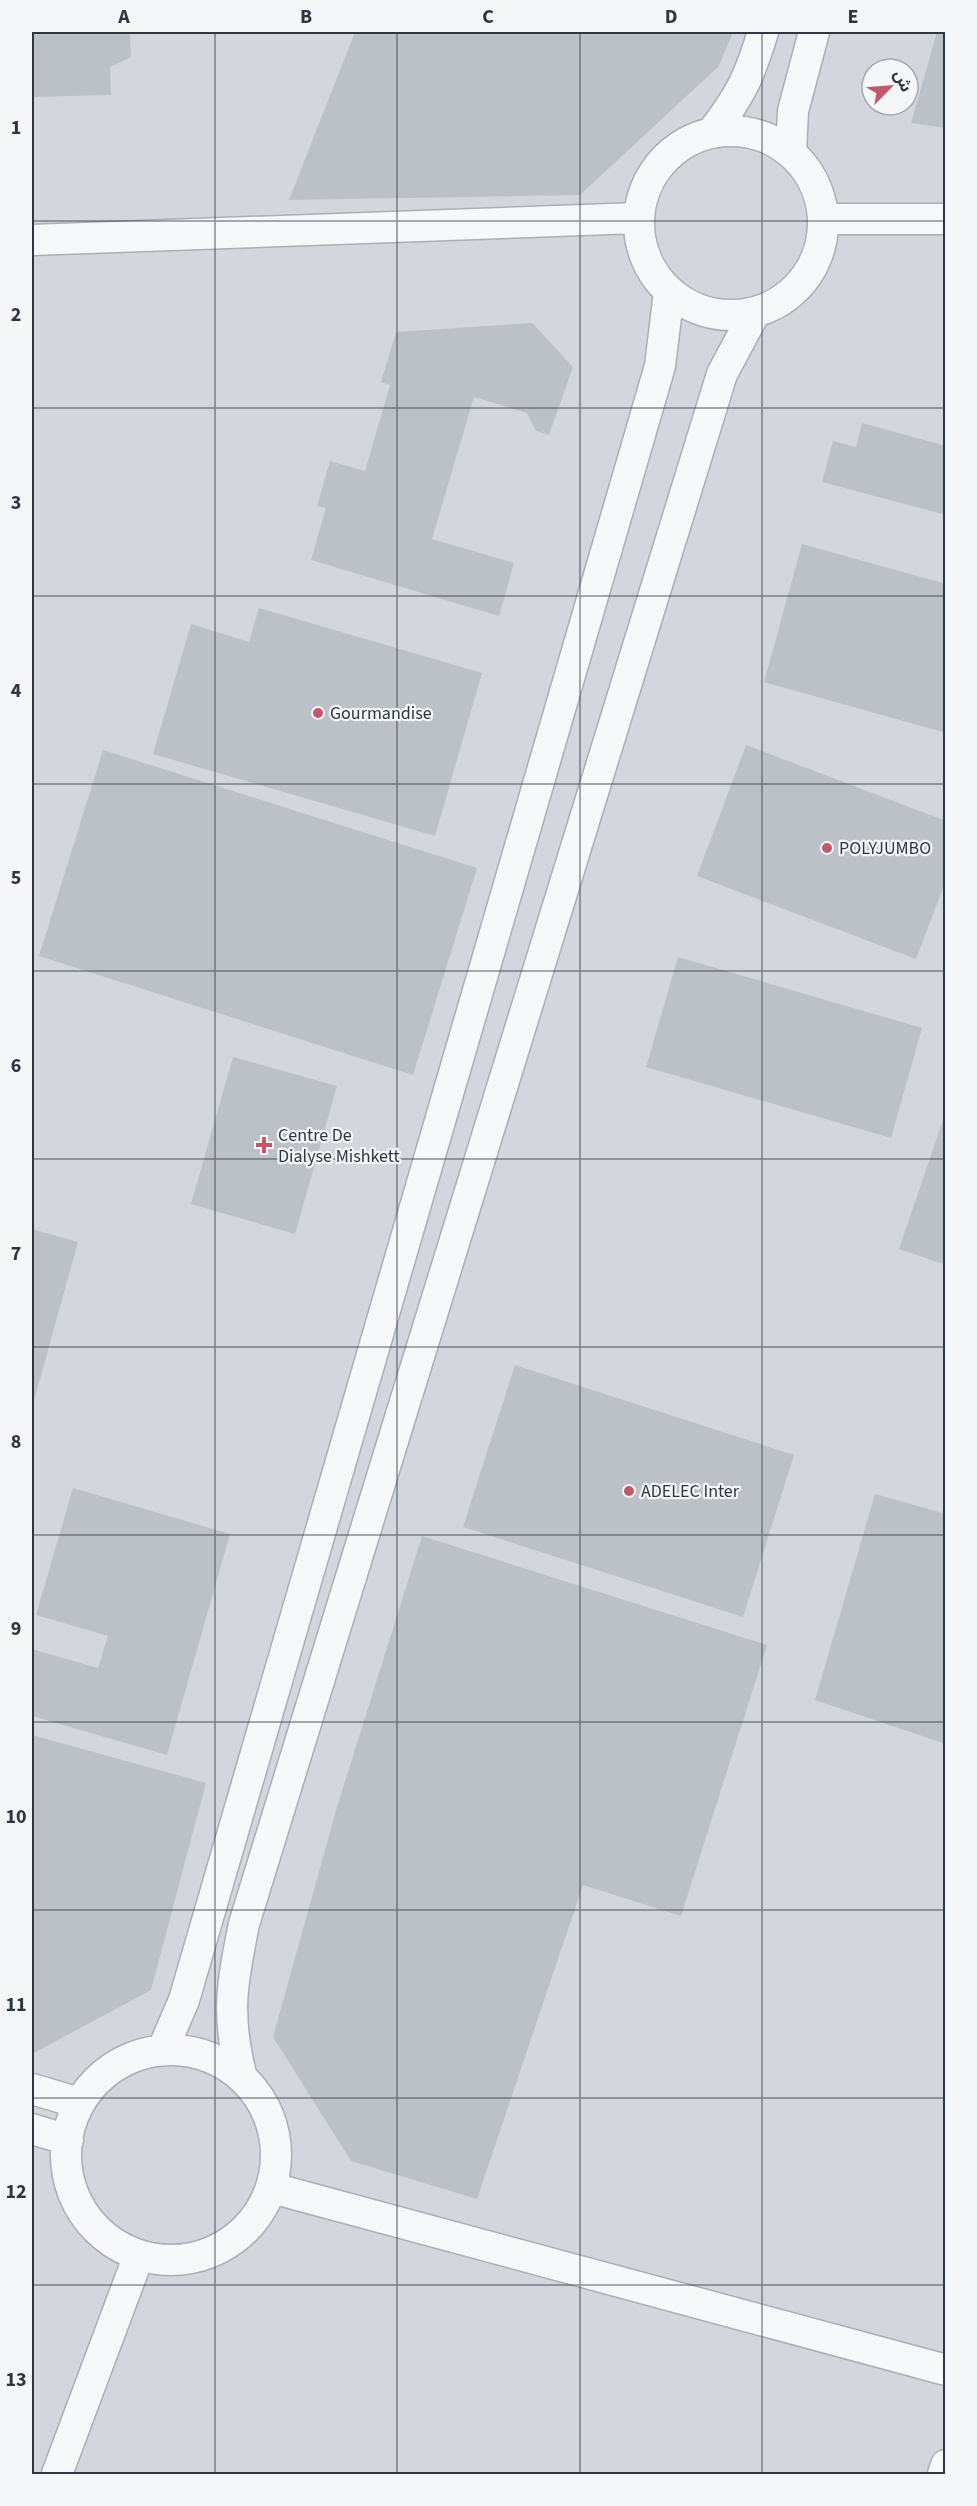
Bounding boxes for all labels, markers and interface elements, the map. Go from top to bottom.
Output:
text: A [117,3,130,31]
text: B [300,3,312,31]
text: C [482,3,494,31]
text: D [665,3,677,31]
text: E [848,3,858,31]
north arrow [860,57,920,117]
text: ش [888,67,917,96]
text: 1 [11,114,21,142]
text: 2 [11,301,21,329]
text: 3 [11,489,21,517]
text: 4 [11,677,22,705]
place label: Gourmandise [330,701,432,726]
marker: Gourmandise [311,706,325,720]
place label: POLYJUMBO [839,836,931,861]
marker: POLYJUMBO [820,841,834,855]
text: 5 [11,864,21,892]
text: 6 [11,1052,21,1080]
place label: Centre De Dialyse Mishkett [278,1123,400,1169]
marker: Centre De Dialyse Mishkett [255,1136,273,1154]
text: 7 [11,1240,21,1268]
text: 8 [11,1428,21,1456]
place label: ADELEC Inter [641,1479,740,1504]
marker: ADELEC Inter [622,1484,636,1498]
text: 9 [11,1615,21,1643]
text: 10 [5,1803,27,1831]
text: 11 [5,1991,27,2019]
text: 12 [5,2178,27,2206]
text: 13 [5,2366,27,2394]

